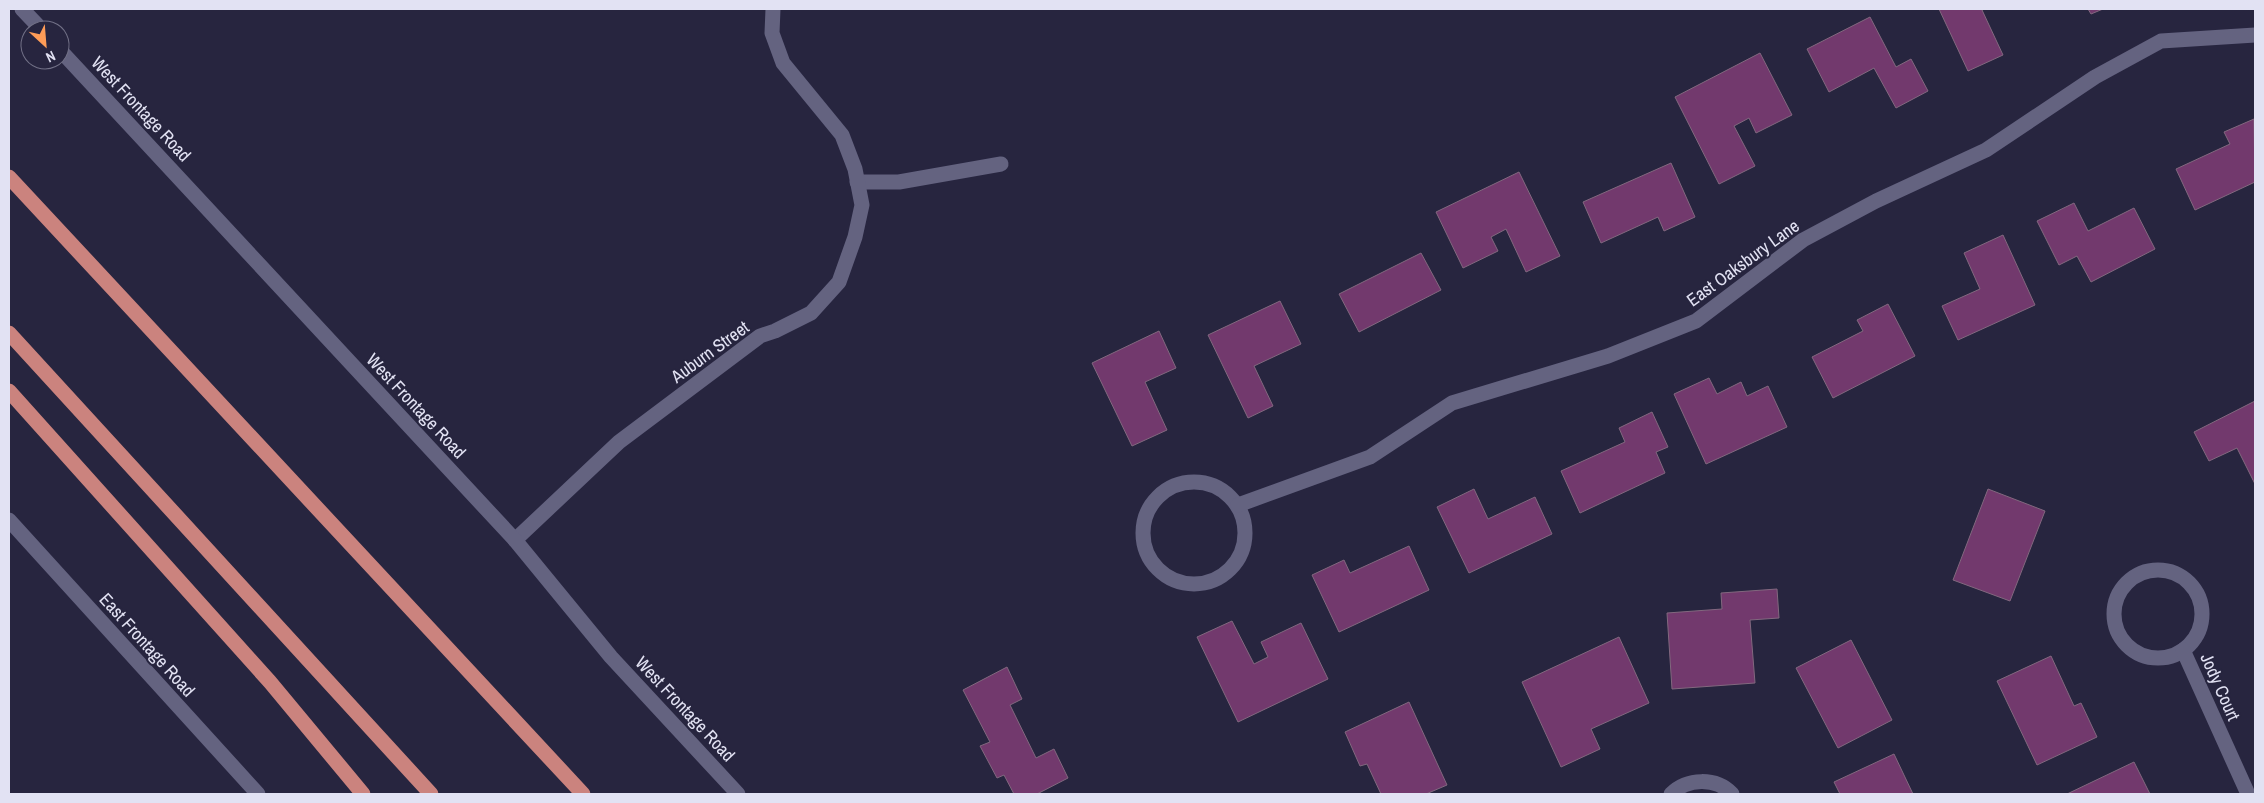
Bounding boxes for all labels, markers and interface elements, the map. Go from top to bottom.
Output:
north arrow [20,20,70,70]
text: N [43,47,58,67]
street label: West Frontage Road [86,50,197,167]
street label: East Oaksbury Lane [1681,213,1804,312]
street label: Auburn Street [665,315,754,389]
street label: West Frontage Road [361,347,472,464]
street label: East Frontage Road [94,587,201,702]
street label: Jody Court [2195,649,2246,724]
street label: West Frontage Road [630,650,741,767]

